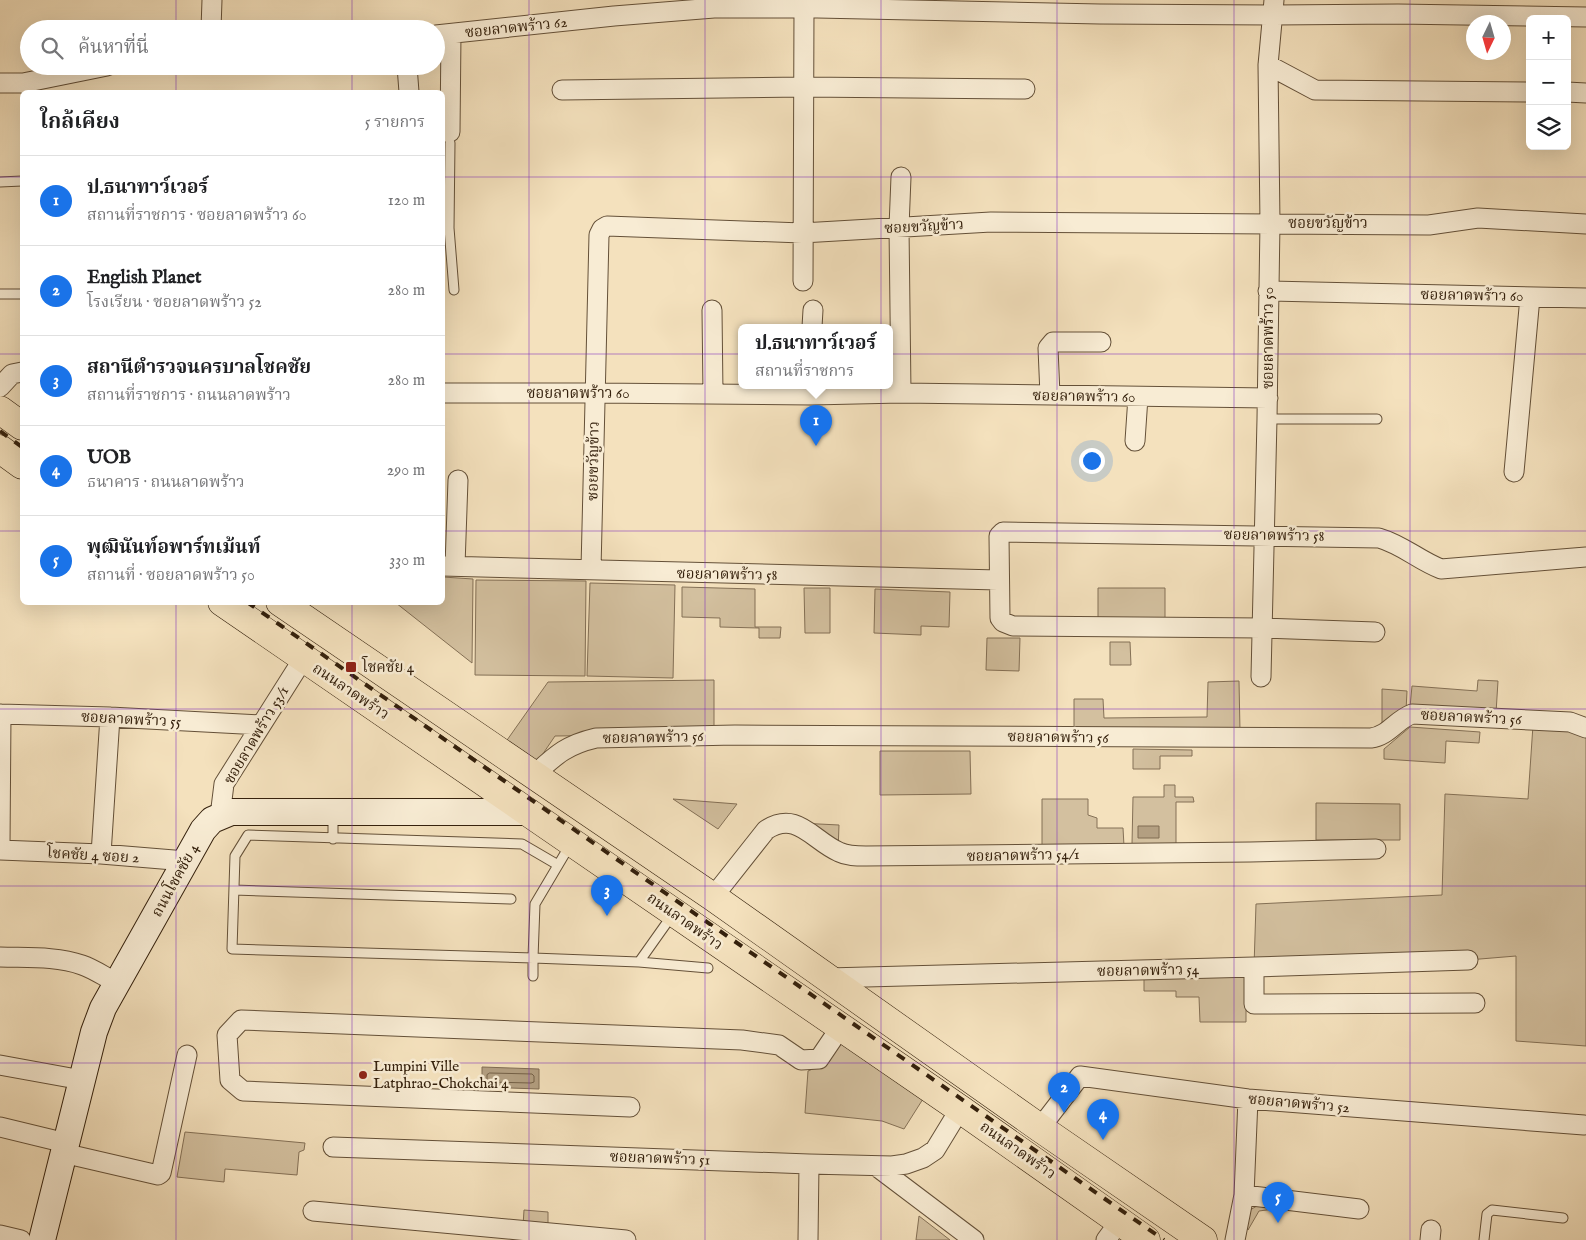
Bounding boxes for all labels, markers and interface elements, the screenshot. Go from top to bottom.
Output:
street label: ซอยลาดพร้าว 62 [464,13,568,42]
north arrow [1466,15,1511,60]
map controls [1526,15,1571,150]
button: + [1526,15,1571,60]
search box [20,20,445,75]
icon: search [38,34,66,62]
text: ค้นหาที่นี่ [78,36,149,60]
button: − [1526,60,1571,105]
button: layers [1526,105,1571,150]
text: ใกล้เคียง [40,109,120,136]
text: 5 รายการ [365,113,425,133]
text: ป.ธนาทาว์เวอร์ [87,176,208,200]
text: 1 [53,191,59,211]
text: 120 m [388,191,425,211]
text: สถานที่ราชการ · ซอยลาดพร้าว 60 [87,206,307,226]
street label: ซอยขวัญข้าว [1288,214,1368,233]
street label: ซอยขวัญข้าว [884,215,964,238]
text: English Planet [87,266,202,290]
text: 2 [52,281,60,301]
text: 280 m [388,281,425,301]
street label: ซอยลาดพร้าว 60 [1420,285,1524,306]
street label: ซอยลาดพร้าว 50 [1259,287,1278,389]
text: โรงเรียน · ซอยลาดพร้าว 52 [87,293,262,313]
popup [738,324,893,389]
text: ป.ธนาทาว์เวอร์ [755,332,876,356]
text: สถานีตำรวจนครบาลโชคชัย [87,356,311,380]
text: สถานที่ราชการ [755,362,854,382]
text: 3 [53,371,59,391]
text: 280 m [388,371,425,391]
street label: ซอยลาดพร้าว 60 [526,384,630,403]
text: สถานที่ราชการ · ถนนลาดพร้าว [87,386,291,406]
street label: ซอยลาดพร้าว 60 [1032,386,1136,407]
pin: 1 [800,405,832,446]
street label: ซอยขวัญข้าว [583,421,604,501]
text: UOB [87,446,131,470]
your location [1079,448,1105,474]
text: 4 [52,461,60,481]
text: 290 m [387,461,425,481]
text: ธนาคาร · ถนนลาดพร้าว [87,473,245,493]
street label: ซอยลาดพร้าว 58 [1223,525,1325,546]
text: พุฒินันท์อพาร์ทเม้นท์ [87,536,261,560]
text: 5 [53,551,59,571]
text: 330 m [389,551,425,571]
street label: ซอยลาดพร้าว 58 [676,564,778,585]
text: สถานที่ · ซอยลาดพร้าว 50 [87,566,255,586]
place label: โชคชัย 4 [361,656,415,677]
street label: ถนนลาดพร้าว [309,659,393,724]
marker: โชคชัย 4 [344,660,358,674]
street label: ซอยลาดพร้าว 53/1 [220,683,293,788]
street label: ซอยลาดพร้าว 56 [1420,705,1523,730]
street label: ซอยลาดพร้าว 55 [80,707,182,732]
street label: ซอยลาดพร้าว 56 [602,727,704,748]
street label: ซอยลาดพร้าว 56 [1007,727,1109,748]
street label: ถนนโชคชัย 4 [146,839,204,920]
street label: โชคชัย 4 ซอย 2 [45,842,140,867]
street label: ซอยลาดพร้าว 54/1 [966,845,1080,866]
pin: 3 [591,875,623,916]
street label: ถนนลาดพร้าว [643,888,726,955]
street label: ซอยลาดพร้าว 54 [1097,960,1200,981]
place label: Lumpini Ville Latphrao-Chokchai 4 [373,1057,509,1093]
marker: Lumpini Ville Latphrao-Chokchai 4 [357,1069,369,1081]
pin: 2 [1048,1072,1080,1113]
street label: ซอยลาดพร้าว 52 [1247,1090,1351,1117]
pin: 4 [1087,1099,1119,1140]
street label: ถนนลาดพร้าว [976,1117,1059,1184]
street label: ซอยลาดพร้าว 51 [609,1147,711,1170]
pin: 5 [1262,1182,1294,1223]

